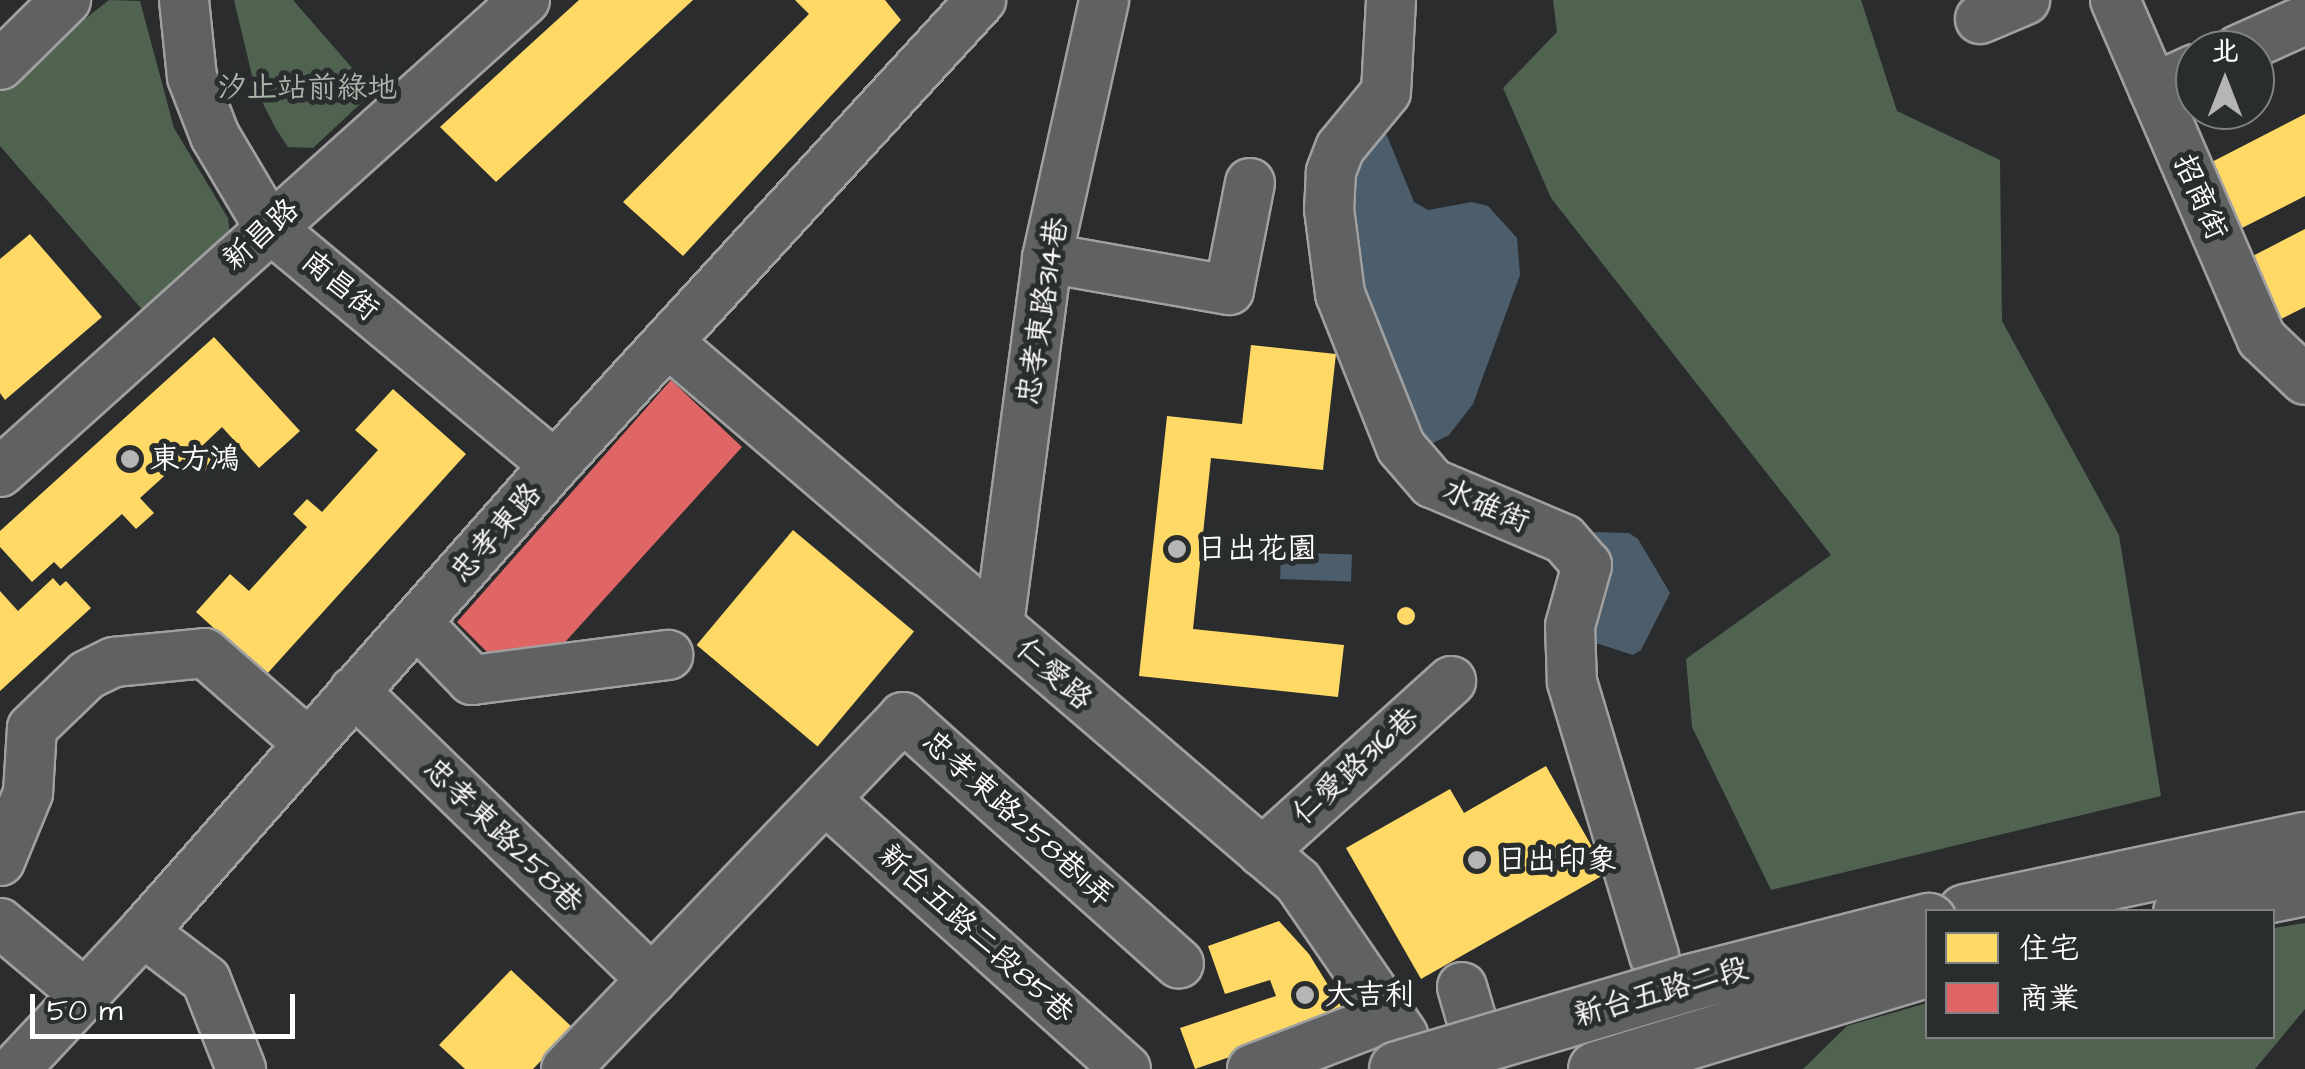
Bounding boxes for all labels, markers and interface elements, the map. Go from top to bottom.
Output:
north arrow [2175,30,2275,130]
text: 北 [2211,32,2239,71]
park label: 汐止站前綠地 [217,70,397,106]
street label: 招商街 [2165,149,2235,245]
street label: 新昌路 [216,192,306,278]
street label: 忠孝東路314巷 [1010,215,1076,407]
street label: 南昌街 [294,243,386,329]
place label: 東方鴻 [150,441,240,477]
marker: 東方鴻 [119,448,141,470]
street label: 水碓街 [1438,472,1534,540]
street label: 忠孝東路 [443,476,549,590]
place label: 日出花園 [1197,531,1317,567]
marker: 日出花園 [1166,538,1188,560]
street label: 仁愛路 [1009,631,1099,717]
street label: 仁愛路316巷 [1285,700,1427,832]
street label: 忠孝東路258巷11弄 [915,723,1121,915]
street label: 忠孝東路258巷 [416,751,590,921]
street label: 新台五路二段85巷 [871,837,1081,1031]
place label: 日出印象 [1497,842,1617,878]
marker: 日出印象 [1466,849,1488,871]
legend [1925,909,2275,1039]
text: 住宅 [2019,928,2079,970]
street label: 新台五路二段 [1570,950,1752,1034]
scale bar [35,974,300,1036]
place label: 大吉利 [1325,977,1415,1013]
text: 商業 [2019,978,2079,1020]
marker: 大吉利 [1294,984,1316,1006]
text: 50 m [47,990,123,1032]

